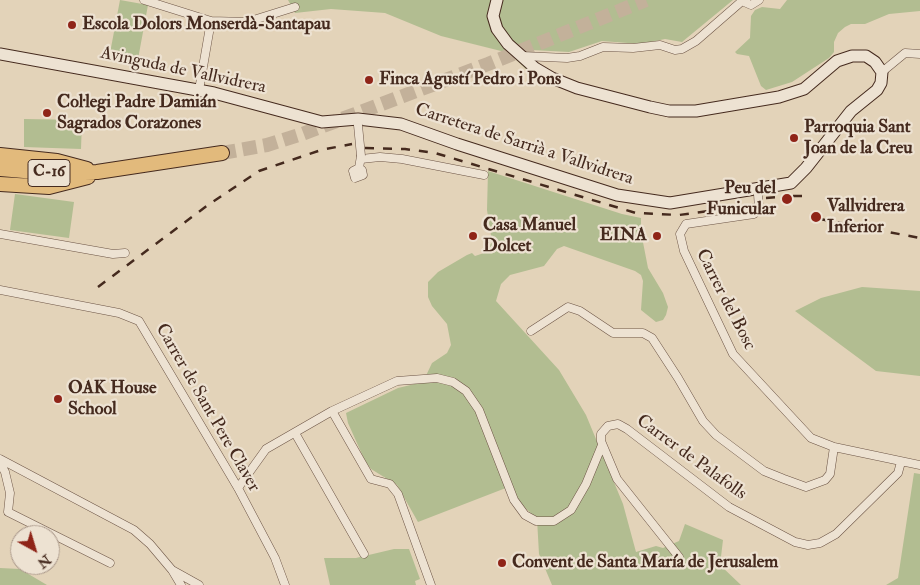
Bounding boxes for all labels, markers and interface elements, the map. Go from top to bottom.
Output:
place label: Escola Dolors Monserdà-Santapau [82,14,331,36]
marker: Escola Dolors Monserdà-Santapau [66,19,78,31]
street label: Avinguda de Vallvidrera [98,43,268,99]
place label: Finca Agustí Pedro i Pons [379,69,561,91]
marker: Finca Agustí Pedro i Pons [363,74,375,86]
place label: Col·legi Padre Damián Sagrados Corazones [57,92,217,134]
street label: Carretera de Sarrià a Vallvidrera [412,99,636,191]
marker: Col·legi Padre Damián Sagrados Corazones [41,107,53,119]
place label: Parroquia Sant Joan de la Creu [804,117,913,160]
marker: Parroquia Sant Joan de la Creu [788,132,800,144]
road number: C-16 [28,160,70,187]
place label: Peu del Funicular [707,178,776,220]
marker: Peu del Funicular [780,192,794,206]
place label: Vallvidrera Inferior [827,196,904,238]
marker: Vallvidrera Inferior [809,210,823,224]
place label: Casa Manuel Dolcet [483,215,576,258]
place label: EINA [600,225,647,247]
marker: Casa Manuel Dolcet [467,230,479,242]
marker: EINA [651,230,663,242]
street label: Carrer del Bosc [690,246,760,354]
street label: Carrer de Sant Pere Claver [150,320,264,496]
place label: OAK House School [68,378,156,420]
marker: OAK House School [52,393,64,405]
street label: Carrer de Palafolls [632,411,750,505]
north arrow [10,525,60,575]
text: N [34,551,54,572]
place label: Convent de Santa María de Jerusalem [512,552,778,574]
marker: Convent de Santa María de Jerusalem [496,557,508,569]

